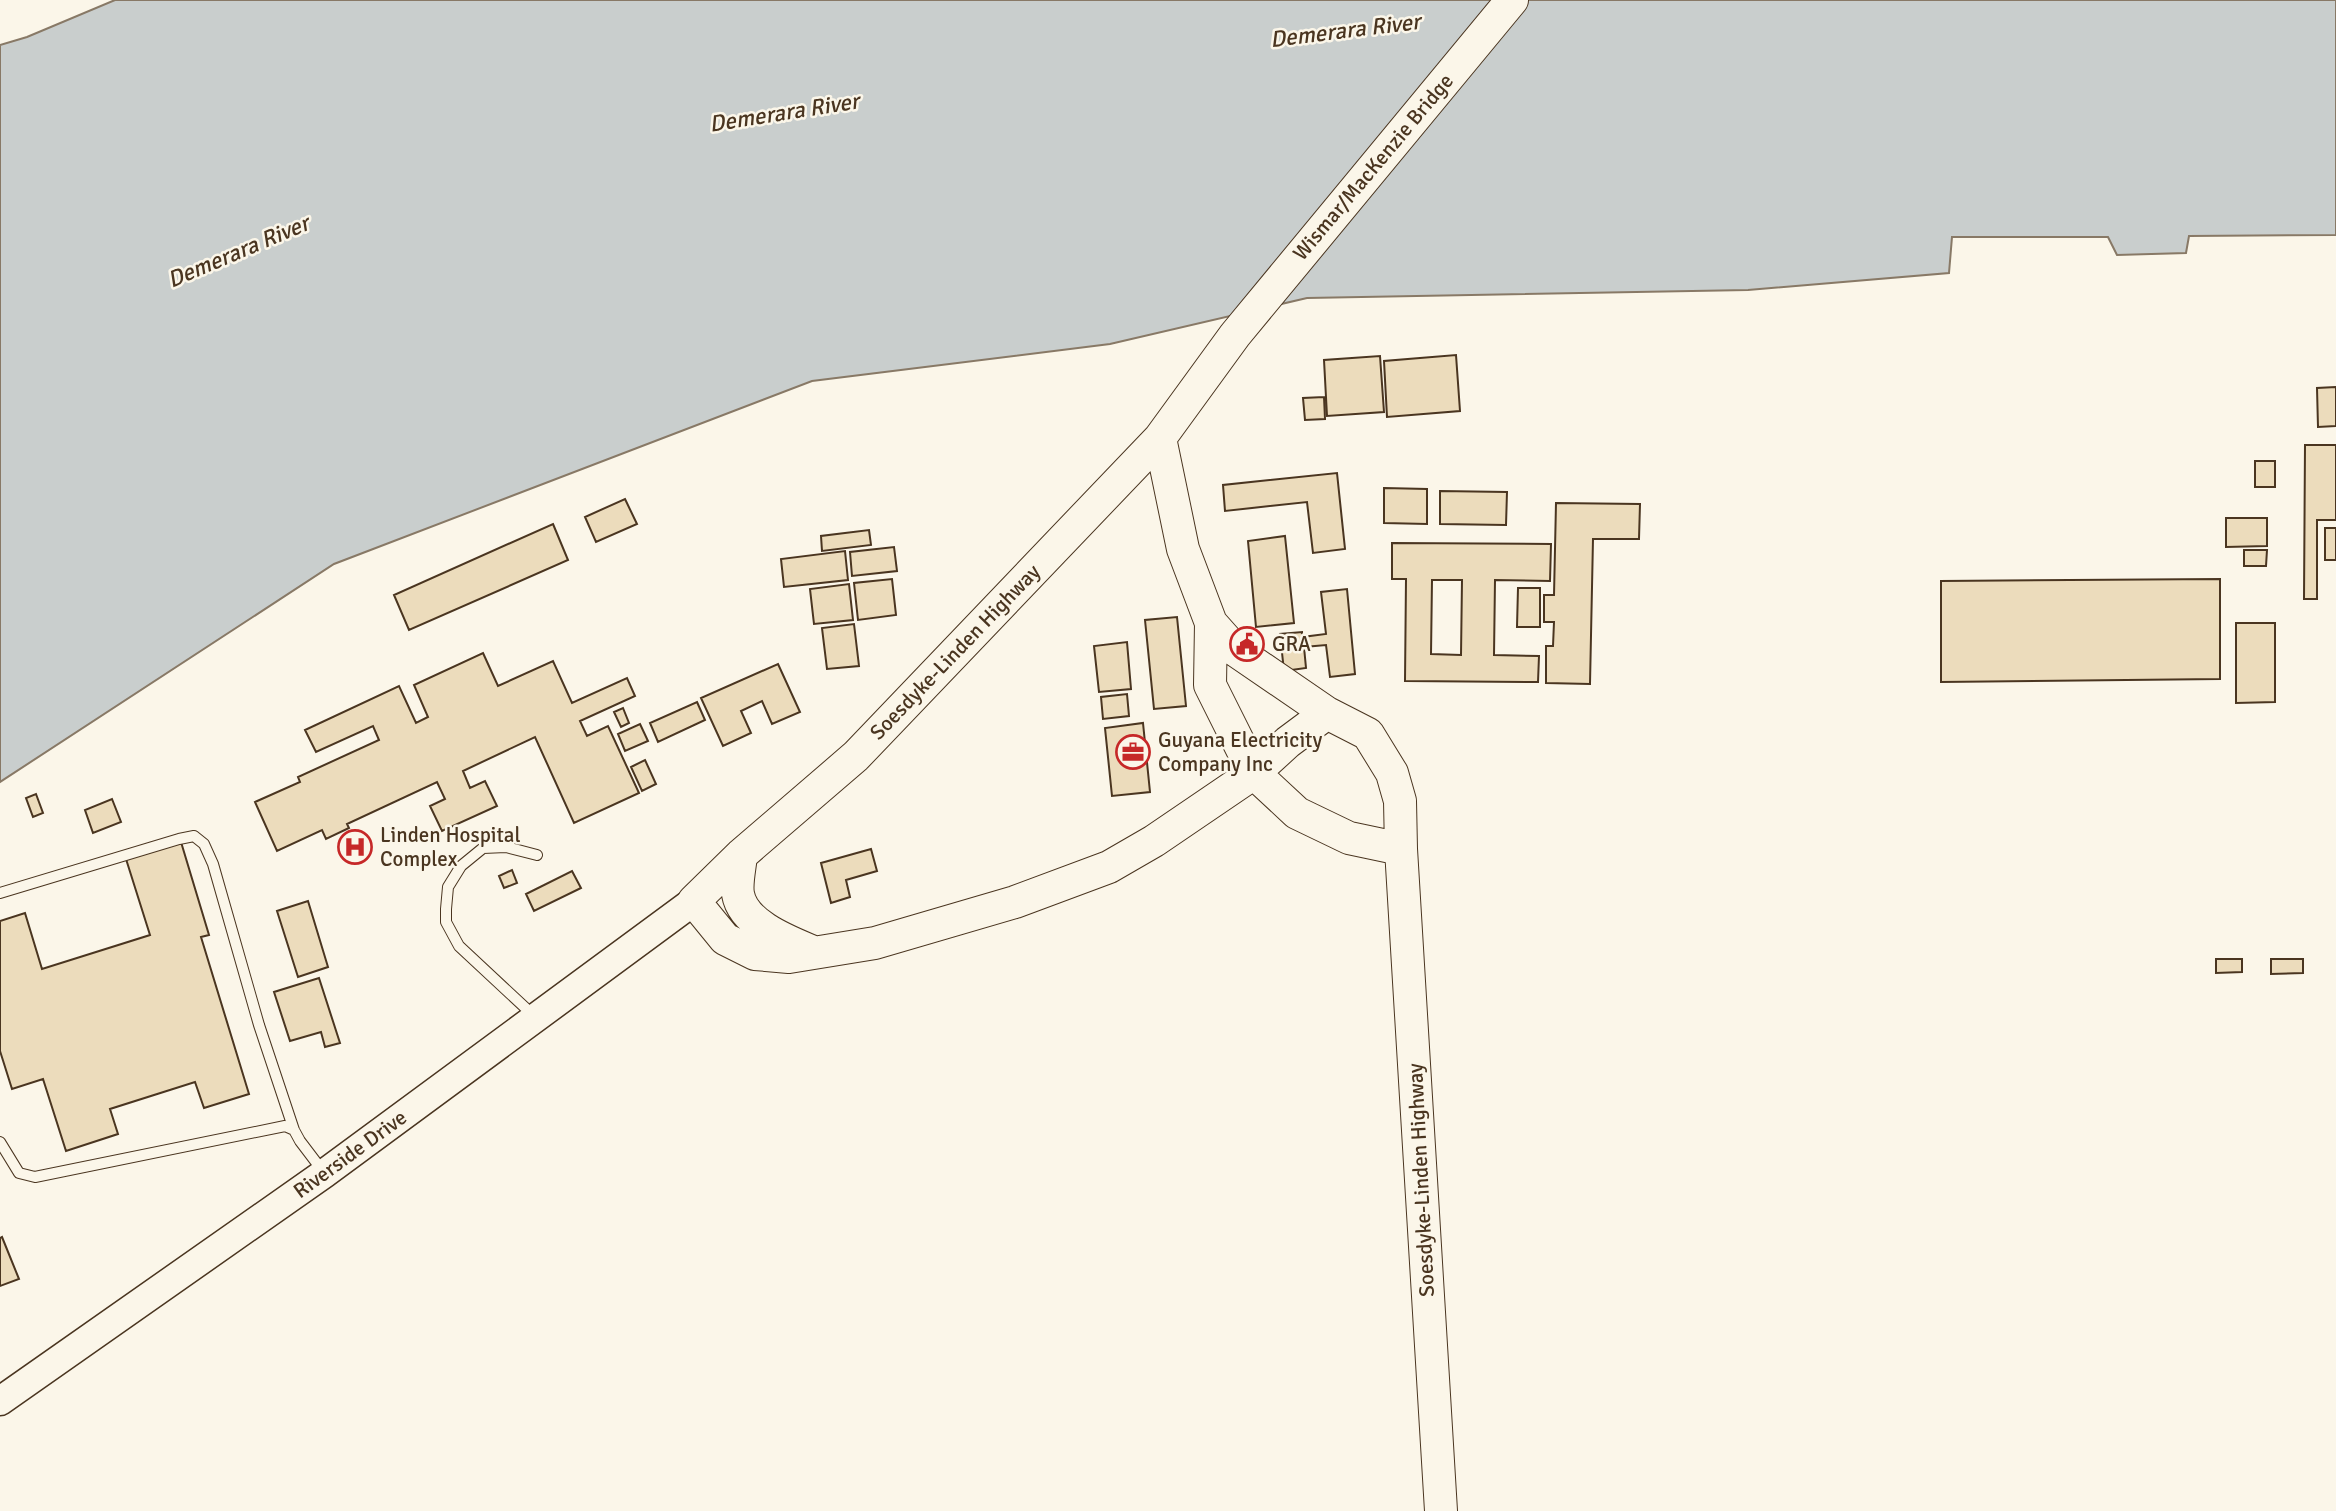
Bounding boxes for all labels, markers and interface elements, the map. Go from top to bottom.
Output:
water label: Demerara River [1268,6,1425,54]
street label: Wismar/MacKenzie Bridge [1287,68,1459,266]
water label: Demerara River [707,86,865,139]
water label: Demerara River [163,207,317,294]
street label: Soesdyke-Linden Highway [864,559,1046,745]
public building icon: GRA [1228,625,1266,663]
place label: GRA [1272,631,1311,657]
place label: Guyana Electricity Company Inc [1158,727,1322,777]
office icon: Guyana Electricity Company Inc [1114,733,1152,771]
place label: Linden Hospital Complex [380,822,521,872]
hospital icon: Linden Hospital Complex [336,828,374,866]
street label: Soesdyke-Linden Highway [1402,1062,1440,1297]
street label: Riverside Drive [288,1104,412,1204]

